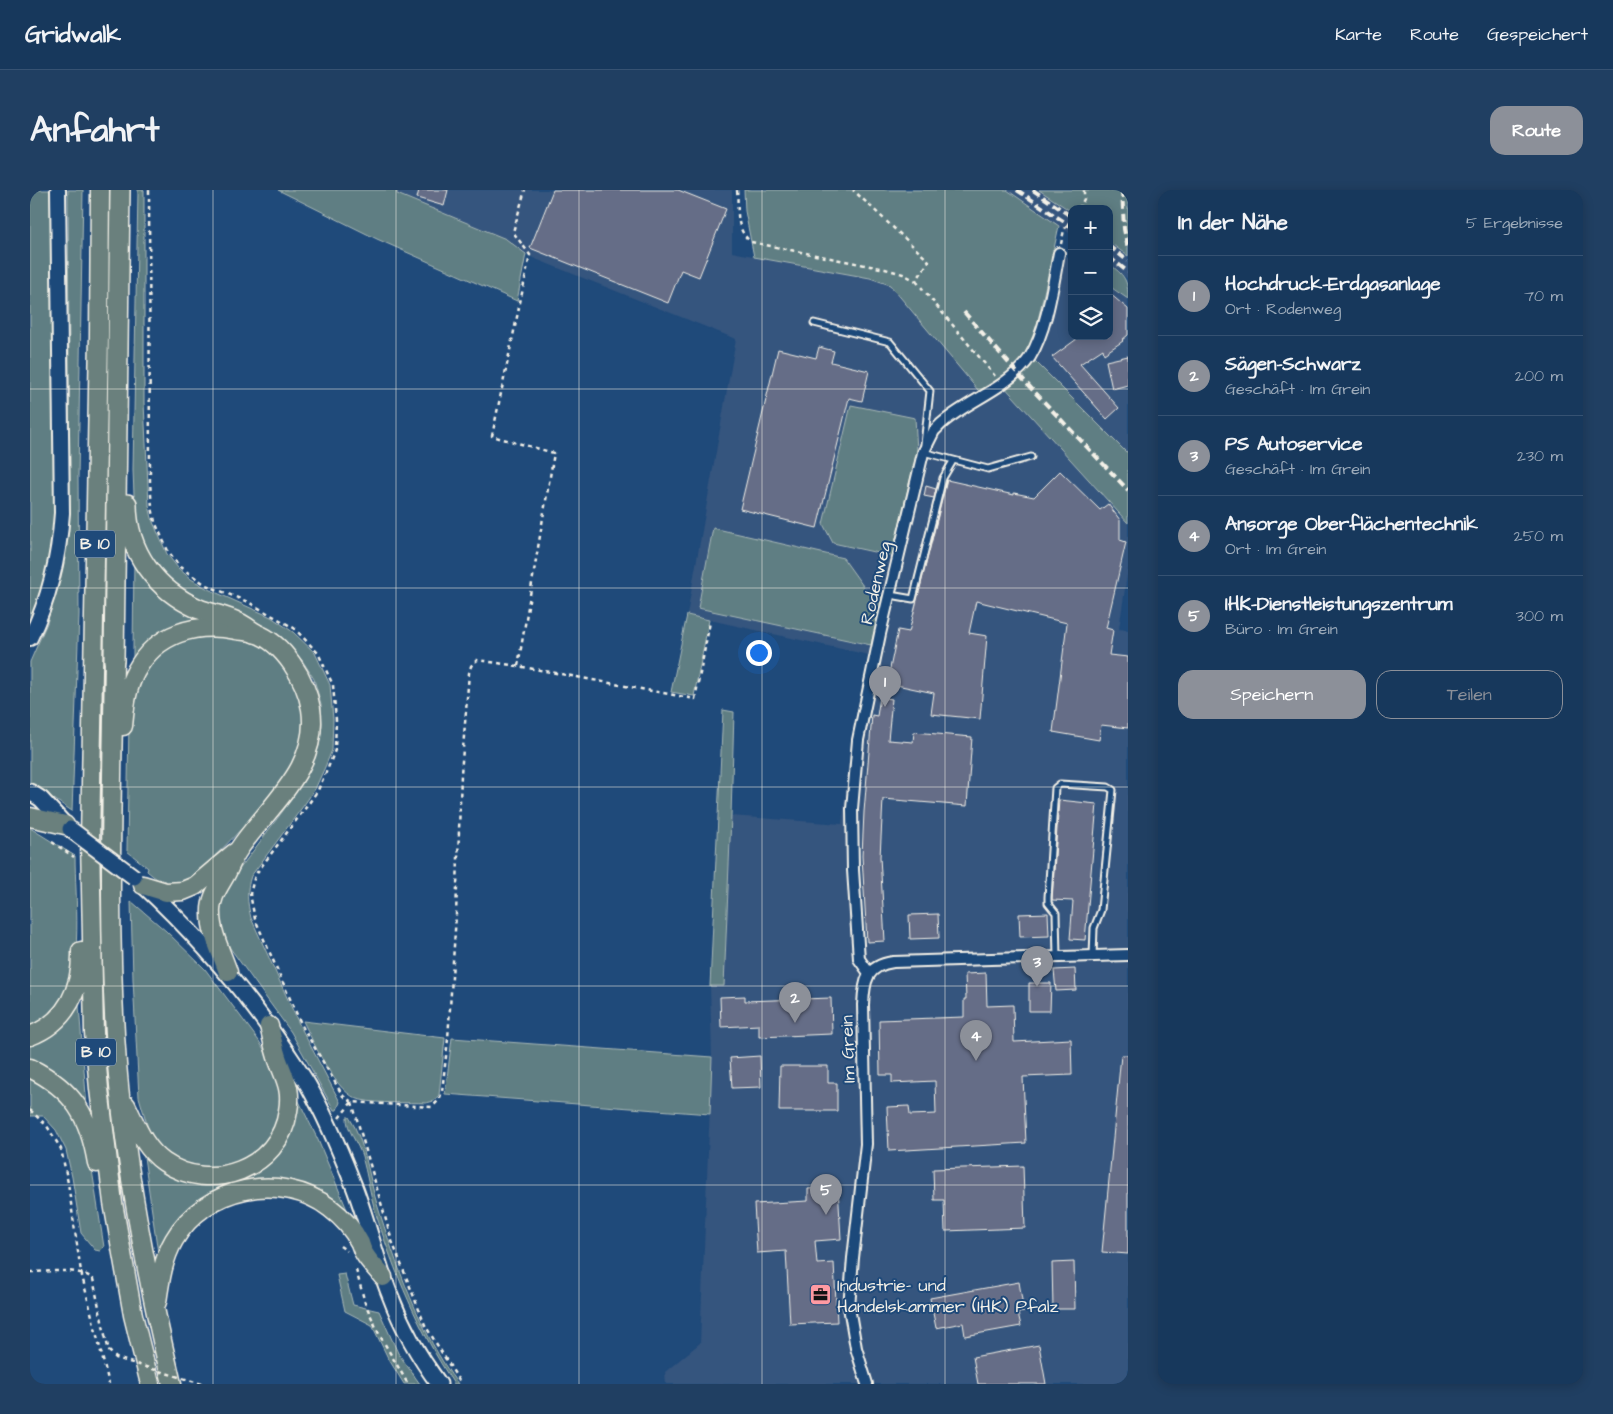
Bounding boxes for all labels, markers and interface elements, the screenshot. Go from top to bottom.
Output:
text: Gridwalk [25,18,121,52]
text: Karte [1335,22,1382,47]
text: Route [1410,22,1459,47]
text: Gespeichert [1487,22,1588,47]
text: Anfahrt [30,106,159,155]
button: Route [1490,106,1583,155]
map controls [1068,205,1113,340]
button: + [1068,205,1113,250]
text: In der Nähe [1178,208,1288,237]
text: 5 Ergebnisse [1466,212,1563,234]
button: − [1068,250,1113,295]
text: Hochdruck-Erdgasanlage [1225,271,1440,298]
text: 1 [1193,285,1195,307]
text: 70 m [1524,285,1563,307]
button: layers [1068,295,1113,340]
text: Ort · Rodenweg [1225,298,1341,320]
text: Sägen-Schwarz [1225,351,1361,378]
text: 2 [1189,365,1199,387]
text: 200 m [1515,365,1563,387]
text: Geschäft · Im Grein [1225,378,1370,400]
text: PS Autoservice [1225,431,1362,458]
text: 3 [1190,445,1198,467]
text: 230 m [1517,445,1563,467]
text: Geschäft · Im Grein [1225,458,1370,480]
text: Ansorge Oberflächentechnik [1225,511,1478,538]
text: 4 [1189,525,1199,547]
text: 250 m [1514,525,1563,547]
road number: B 10 [75,530,115,558]
text: Ort · Im Grein [1225,538,1326,560]
street label: Rodenweg [854,539,899,627]
text: IHK-Dienstleistungszentrum [1225,591,1453,618]
text: 5 [1188,605,1200,627]
text: 300 m [1516,605,1563,627]
text: Büro · Im Grein [1225,618,1338,640]
your location [746,640,772,666]
pin: 1 [869,666,901,707]
button: Speichern [1178,670,1366,719]
button: Teilen [1376,670,1563,719]
pin: 3 [1021,946,1053,987]
pin: 2 [779,982,811,1023]
street label: Im Grein [834,1015,862,1083]
pin: 4 [960,1020,992,1061]
road number: B 10 [76,1039,116,1066]
pin: 5 [810,1174,842,1215]
place label: Industrie- und Handelskammer (IHK) Pfalz [837,1273,1059,1319]
office icon: Industrie- und Handelskammer (IHK) Pfalz [809,1283,833,1307]

